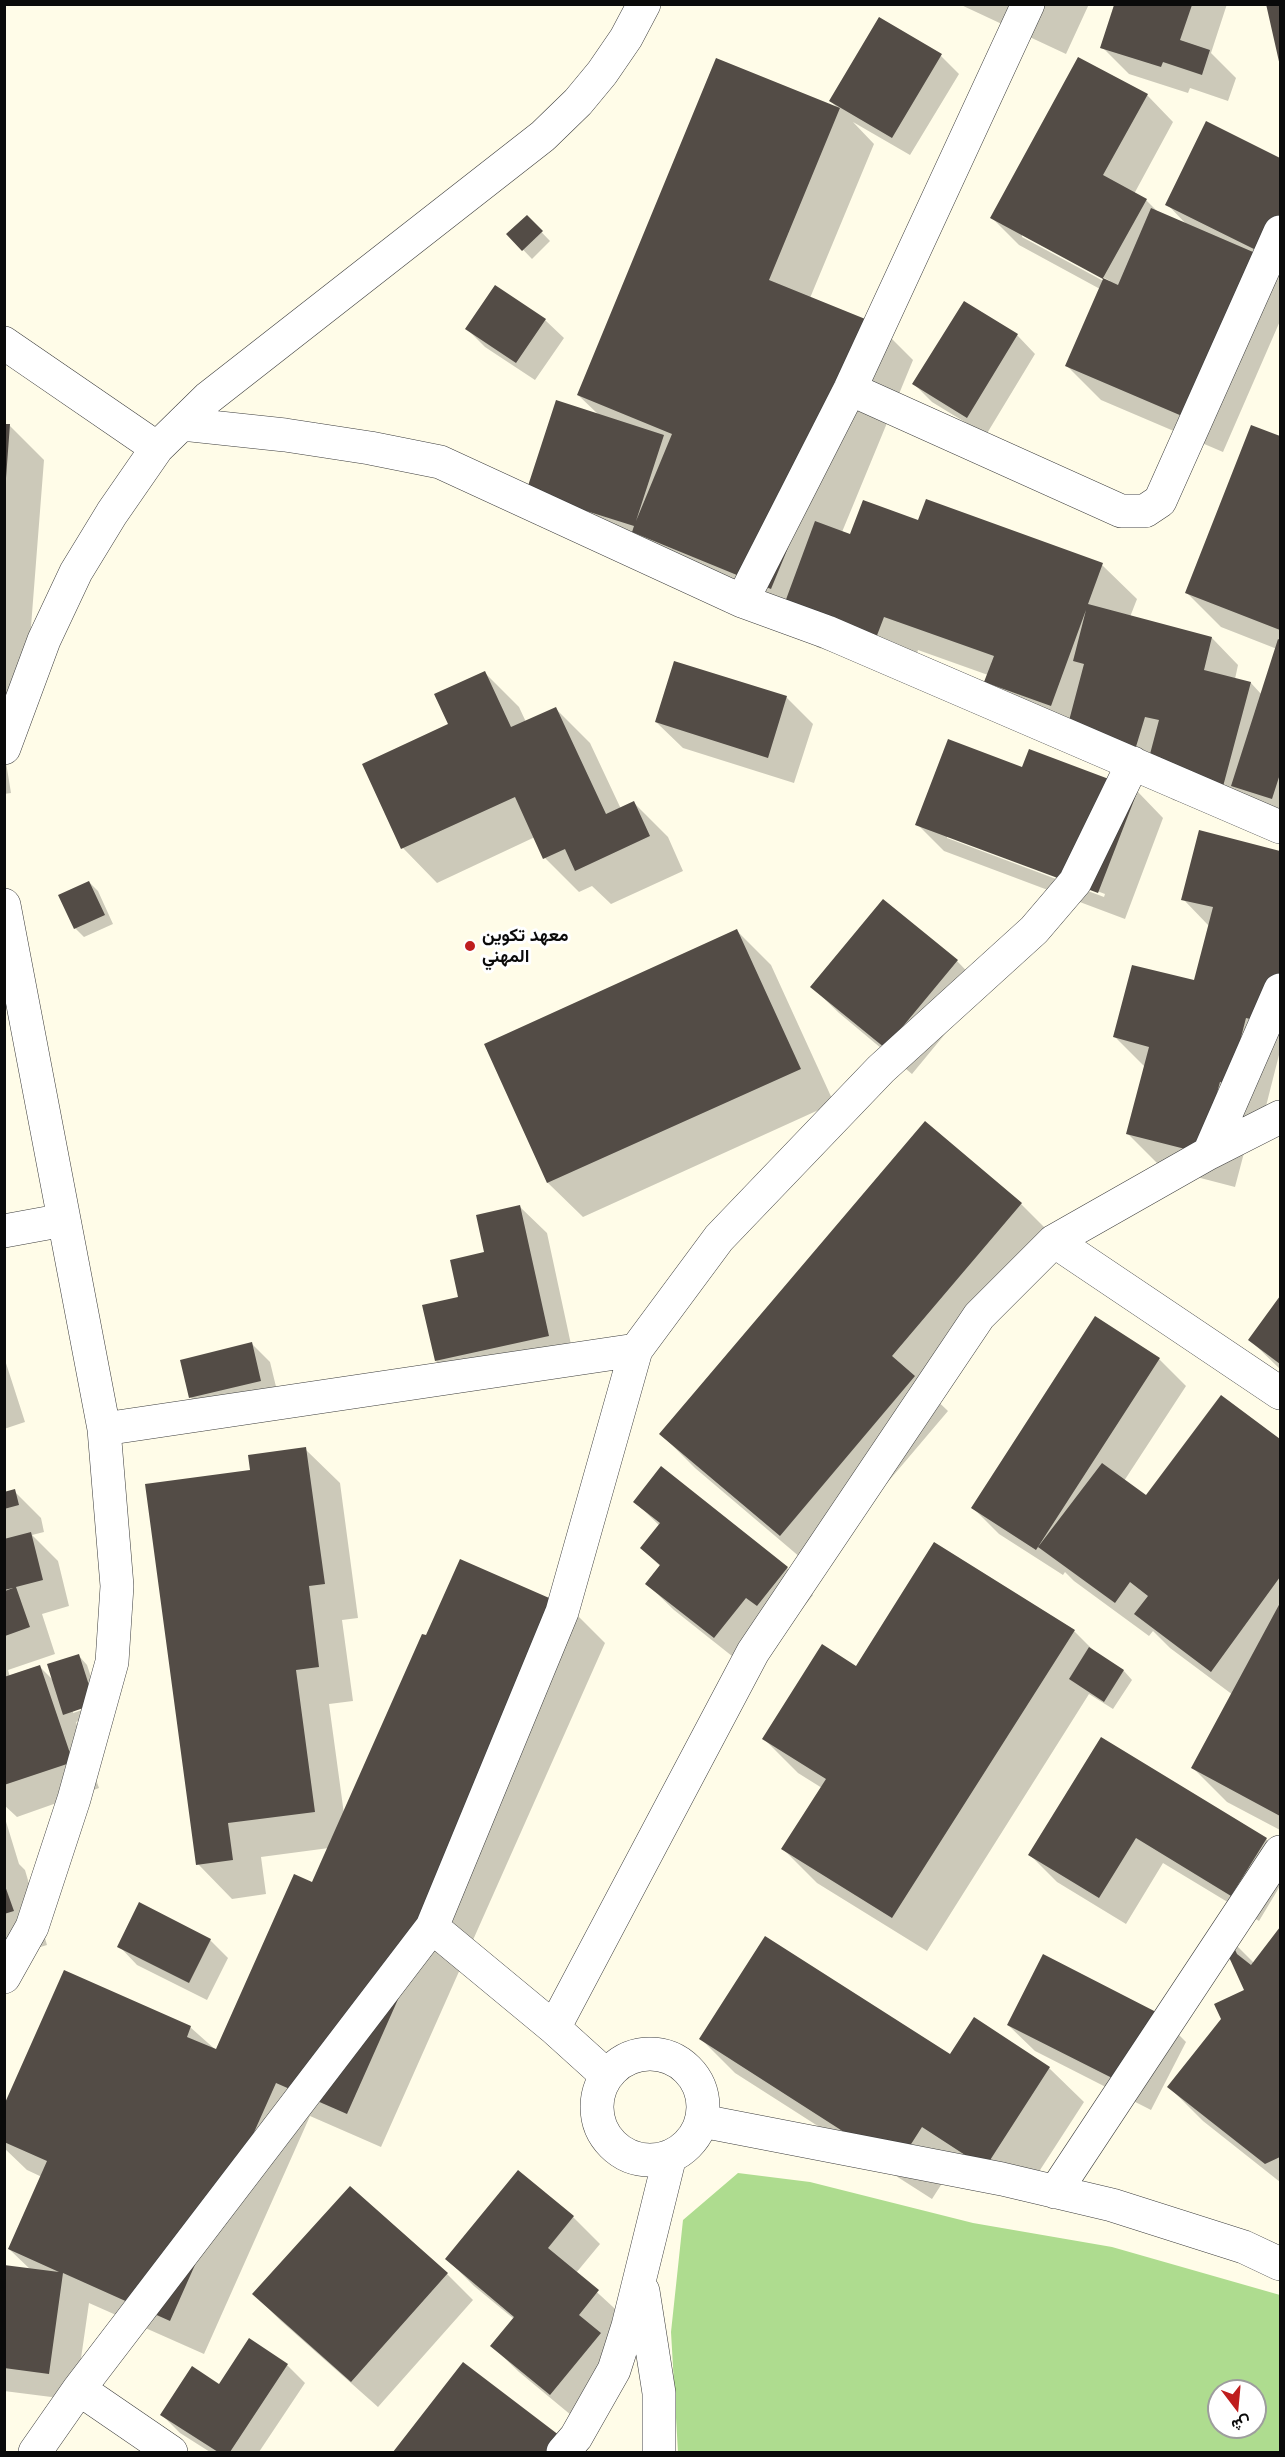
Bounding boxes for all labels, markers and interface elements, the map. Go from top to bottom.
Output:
place label: معهد تكوين المهني [482,925,568,968]
marker: معهد تكوين المهني [463,939,477,953]
north arrow [1207,2379,1267,2439]
text: ش [1229,2411,1254,2438]

